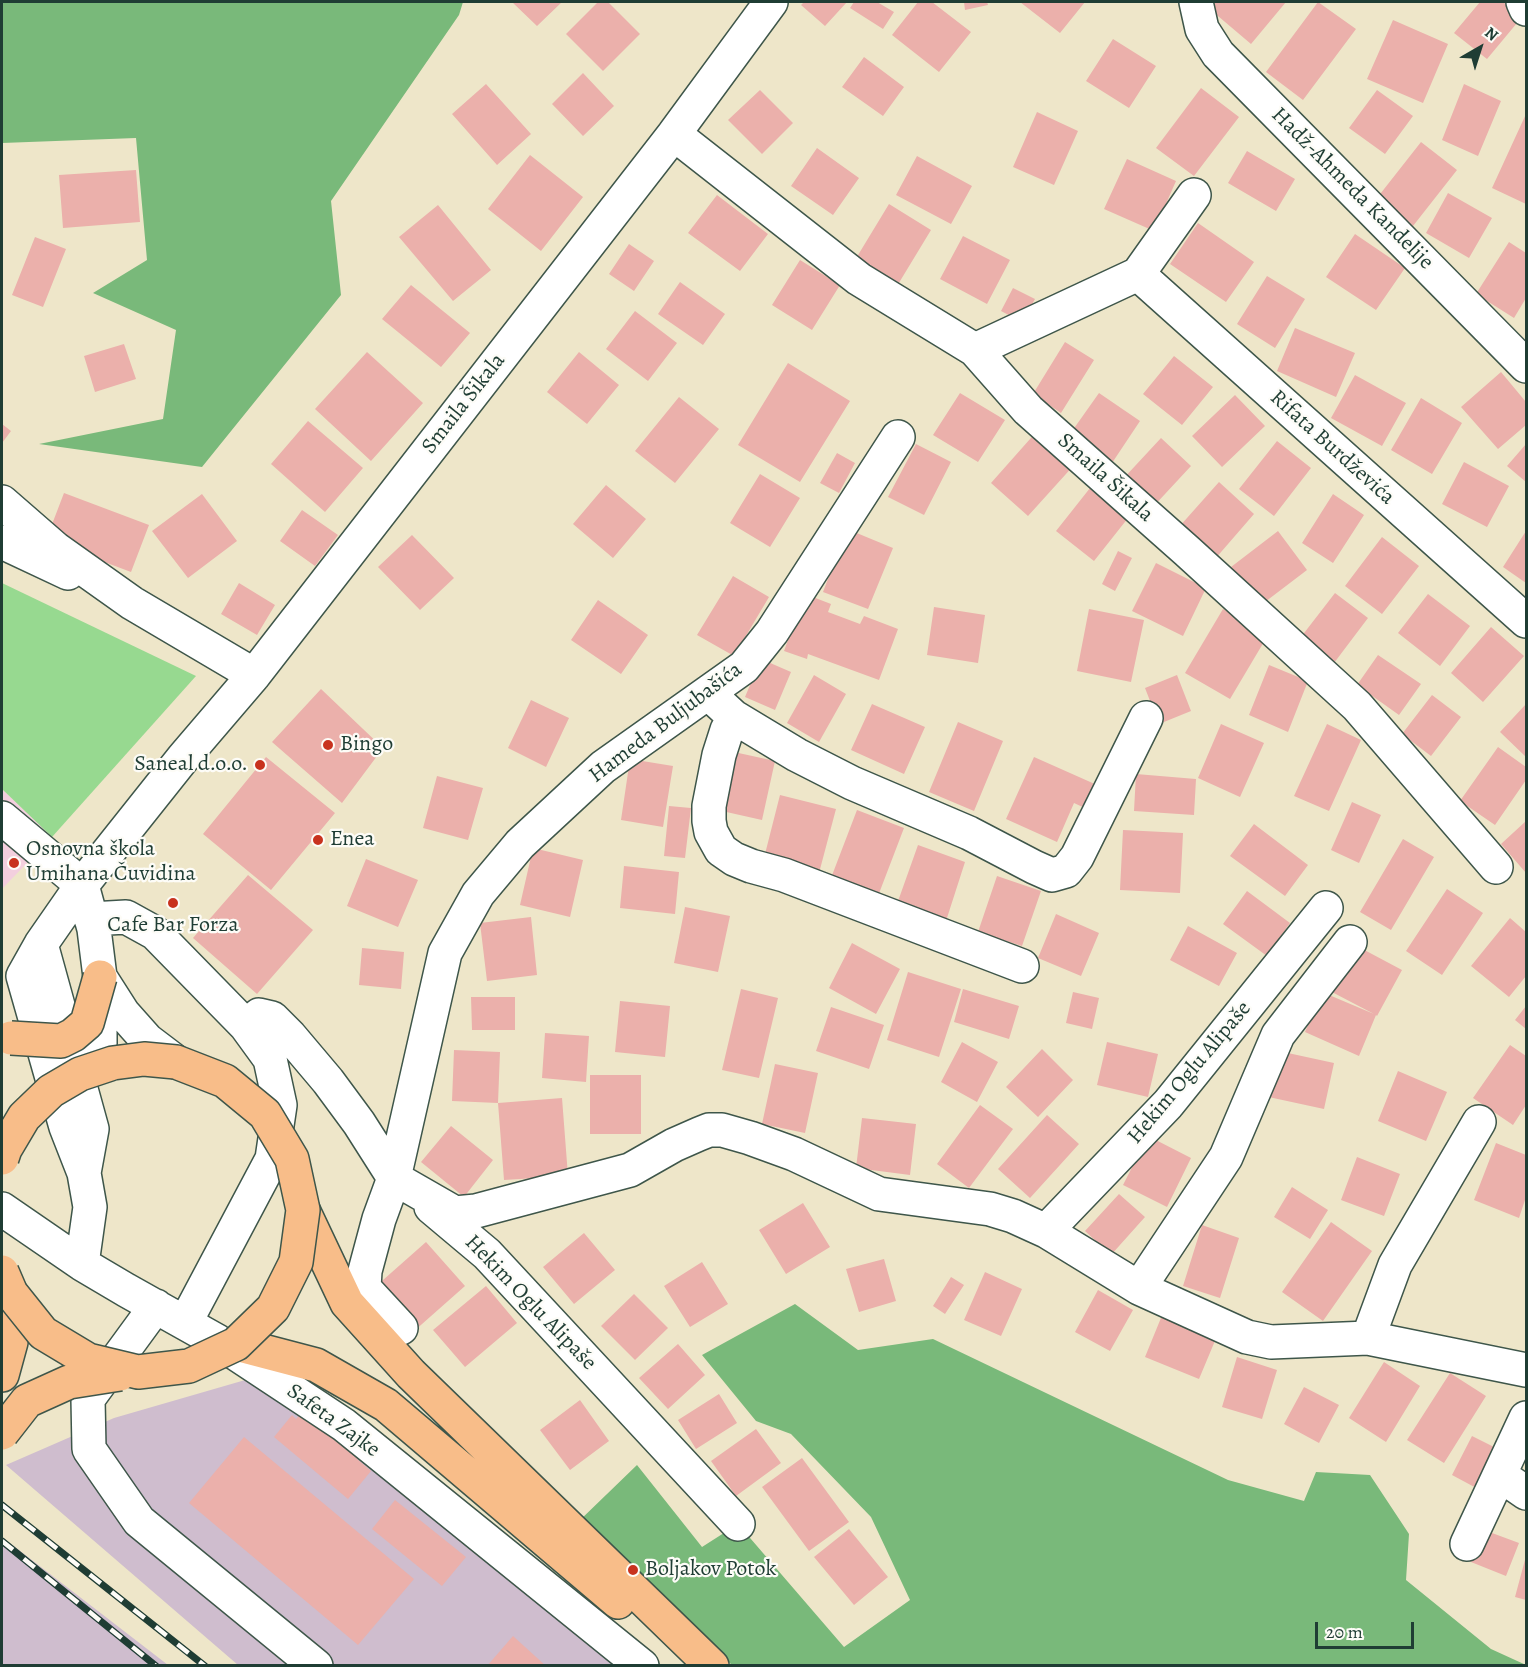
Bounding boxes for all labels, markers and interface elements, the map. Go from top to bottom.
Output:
north arrow [1450,18,1510,78]
text: N [1480,22,1503,46]
street label: Hadž-Ahmeda Kandelije [1265,102,1439,276]
street label: Smaila Šikala [417,349,511,459]
street label: Rifata Burdževića [1264,385,1400,511]
street label: Smaila Šikala [1052,428,1158,528]
street label: Hameda Buljubašića [584,657,748,789]
place label: Bingo [340,732,393,758]
marker: Bingo [321,738,335,752]
place label: Saneal d.o.o. [134,752,248,778]
marker: Saneal d.o.o. [253,758,267,772]
place label: Enea [330,827,375,853]
marker: Enea [311,833,325,847]
place label: Osnovna škola Umihana Čuvidina [26,837,196,888]
marker: Osnovna škola Umihana Čuvidina [7,856,21,870]
marker: Cafe Bar Forza [166,896,180,910]
place label: Cafe Bar Forza [107,913,239,939]
street label: Hekim Oglu Alipaše [1123,996,1257,1150]
street label: Hekim Oglu Alipaše [459,1230,601,1376]
street label: Safeta Zajke [281,1378,385,1464]
place label: Boljakov Potok [645,1557,776,1583]
marker: Boljakov Potok [626,1563,640,1577]
scale bar [1318,1610,1417,1648]
text: 20 m [1326,1620,1363,1644]

